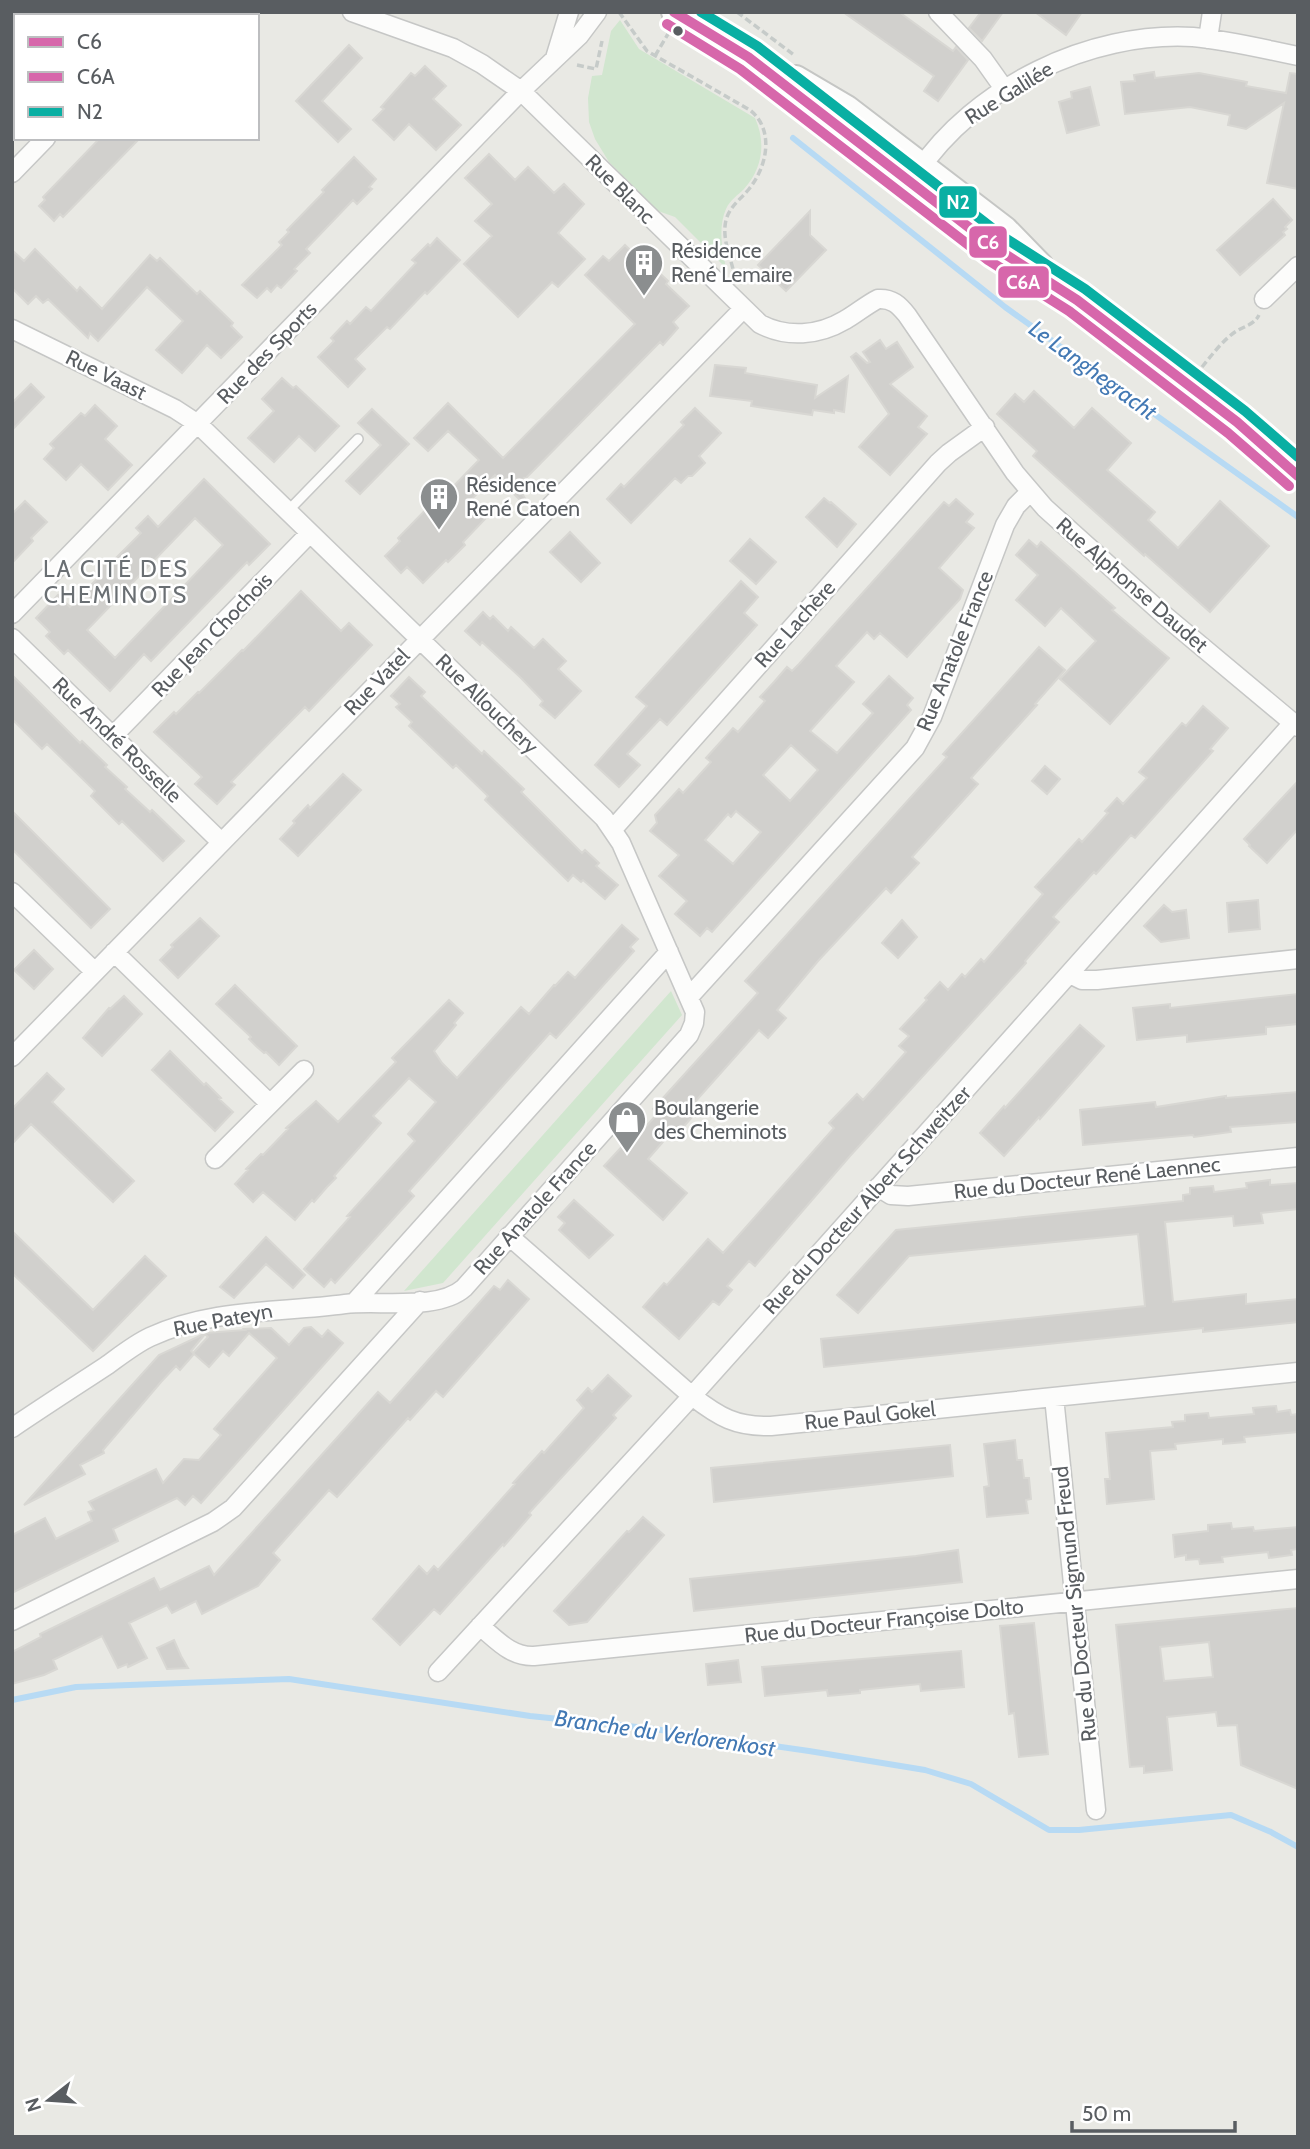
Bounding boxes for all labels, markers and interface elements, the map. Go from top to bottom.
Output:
legend [14,14,259,140]
unlabelled marker [671,24,685,38]
text: C6 [77,29,102,54]
street label: Rue Galilée [960,56,1057,129]
text: C6A [77,64,115,89]
text: N2 [77,99,103,124]
street label: Rue Blanc [581,149,660,228]
line badge: N2 [938,185,978,219]
text: N2 [946,191,970,214]
line badge: C6 [968,225,1008,259]
text: C6 [977,231,999,254]
place label: Résidence René Lemaire [671,238,793,287]
building icon: Résidence René Lemaire [623,242,665,297]
line badge: C6A [997,265,1050,299]
text: C6A [1006,271,1040,294]
street label: Rue des Sports [212,296,322,409]
water label: Le Langhegracht [1024,314,1163,426]
street label: Rue Vaast [62,344,151,405]
place label: Résidence René Catoen [466,472,580,521]
building icon: Résidence René Catoen [418,476,460,531]
street label: Rue Alphonse Daudet [1051,512,1213,657]
district label: LA CITÉ DES CHEMINOTS [43,554,189,609]
street label: Rue Jean Chochois [146,567,277,702]
street label: Rue Anatole France [911,567,998,735]
street label: Rue Lachère [749,575,840,672]
street label: Rue Vatel [339,643,415,720]
street label: Rue Allouchery [431,648,544,759]
street label: Rue André Rosselle [48,672,187,808]
street label: Rue du Docteur Albert Schweitzer [757,1080,976,1319]
place label: Boulangerie des Cheminots [654,1095,787,1144]
shop icon: Boulangerie des Cheminots [606,1099,648,1154]
street label: Rue Anatole France [468,1136,601,1279]
street label: Rue du Docteur René Laennec [952,1151,1222,1204]
street label: Rue Pateyn [171,1298,275,1341]
street label: Rue Paul Gokel [803,1396,937,1435]
street label: Rue du Docteur Sigmund Freud [1048,1465,1101,1743]
street label: Rue du Docteur Françoise Dolto [743,1593,1025,1648]
water label: Branche du Verlorenkost [553,1704,778,1762]
north arrow [14,2065,84,2135]
scale bar [1072,2090,1235,2134]
text: N [20,2095,46,2115]
text: 50 m [1082,2101,1131,2126]

